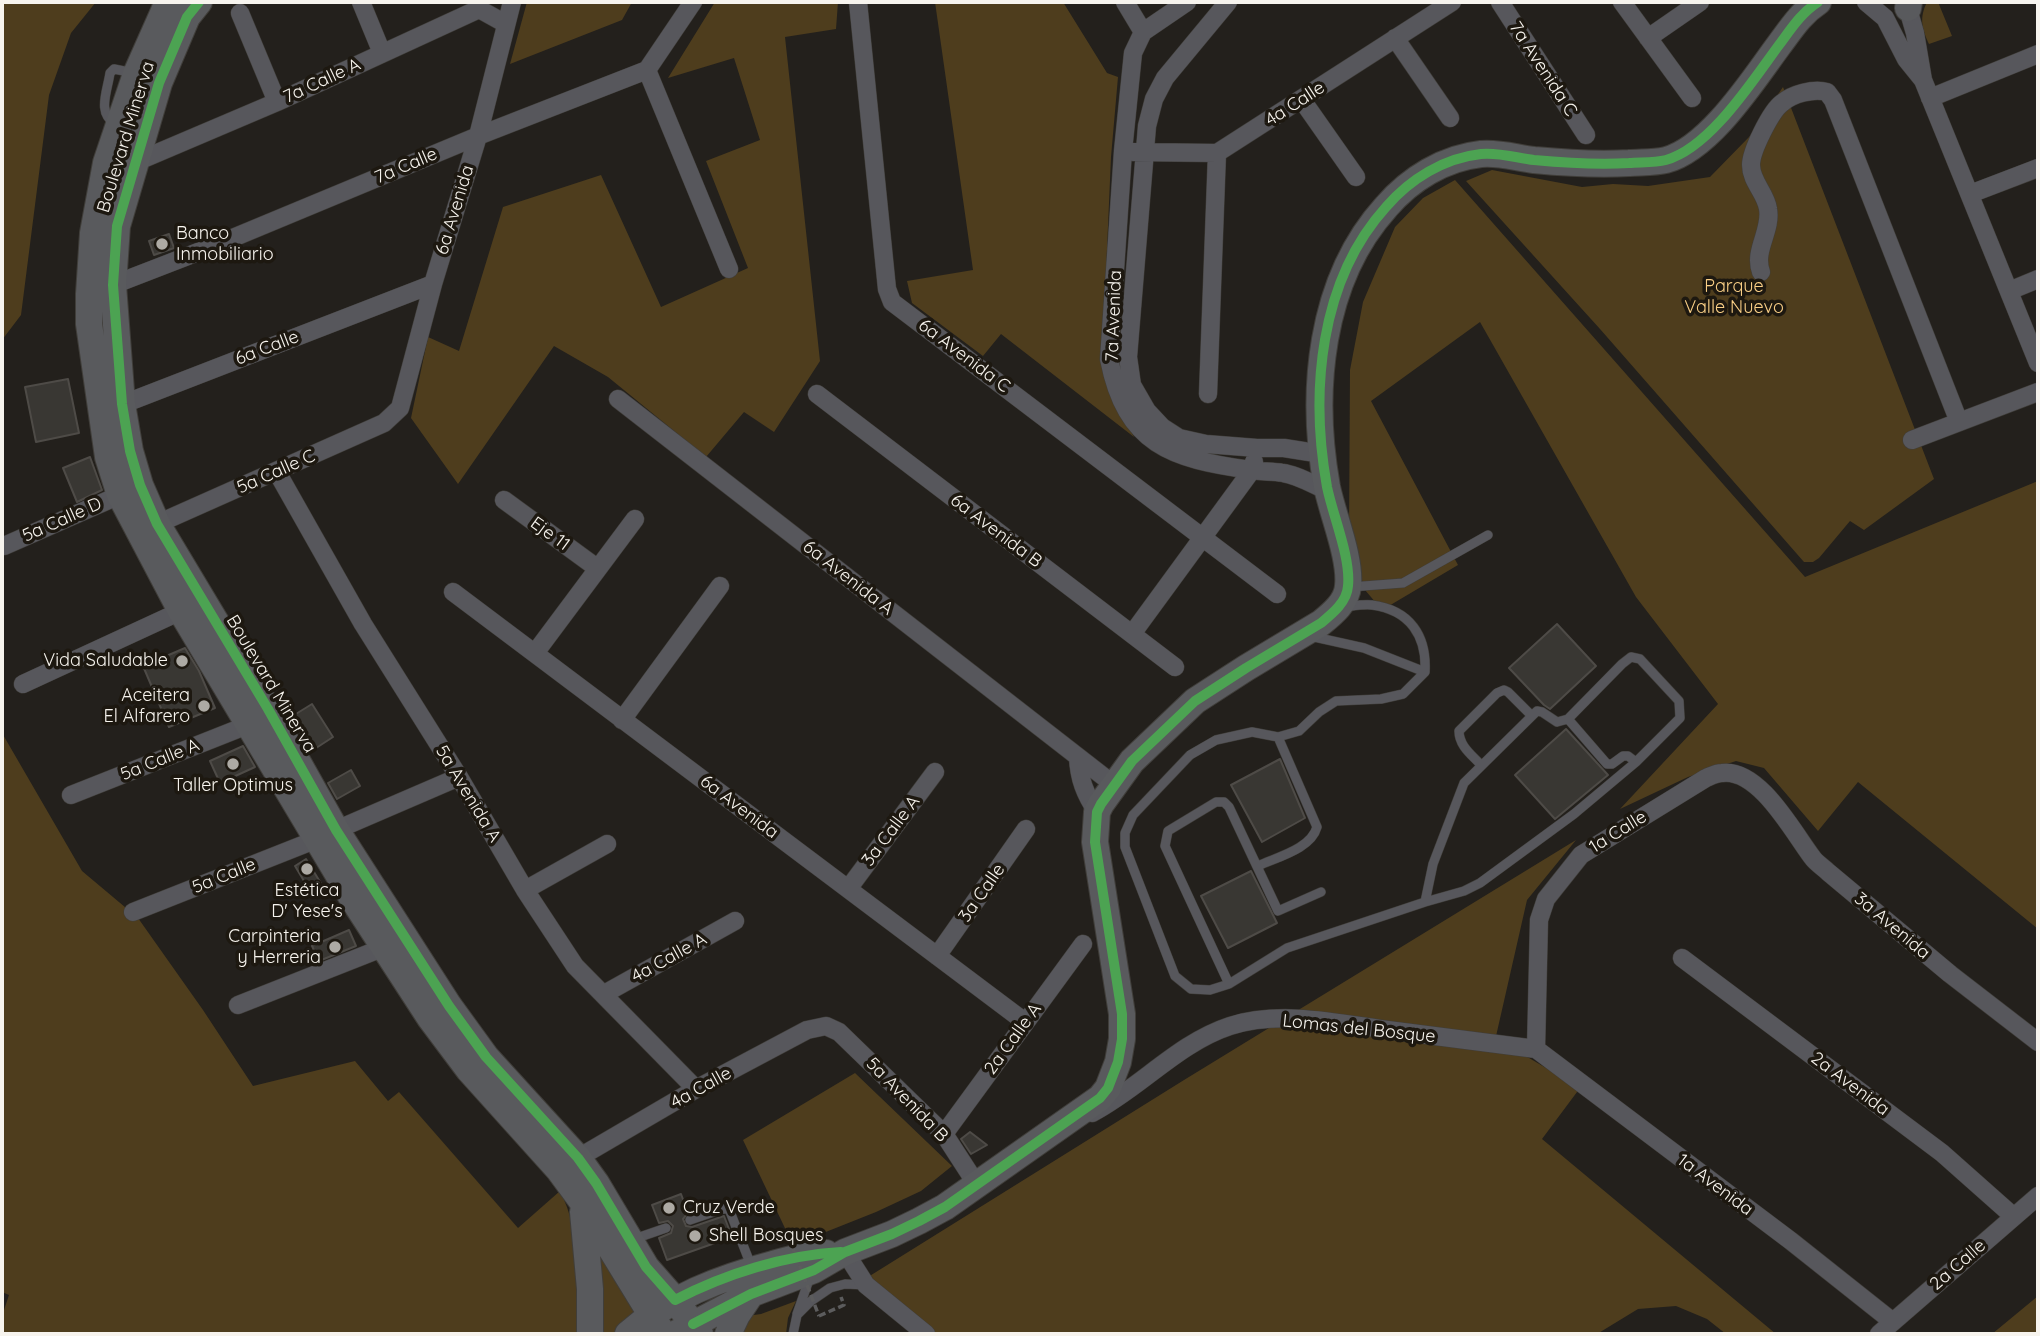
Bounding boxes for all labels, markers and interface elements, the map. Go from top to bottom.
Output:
street label: 7a Avenida C [1504,18,1582,120]
street label: 7a Calle A [280,54,364,108]
street label: Boulevard Minerva [93,59,159,215]
street label: 4a Calle [1261,77,1329,131]
street label: 7a Calle [371,143,441,189]
street label: 6a Avenida [431,163,479,257]
place label: Banco Inmobiliario [176,223,274,266]
marker: Banco Inmobiliario [154,236,170,252]
street label: 7a Avenida [1102,270,1126,362]
park label: Parque Valle Nuevo [1684,276,1784,318]
street label: 6a Avenida C [914,315,1014,397]
street label: 6a Calle [232,326,302,370]
street label: 5a Calle C [234,445,318,499]
street label: 6a Avenida B [946,490,1046,572]
street label: 5a Calle D [19,493,105,547]
street label: Eje 11 [526,512,574,556]
street label: 6a Avenida A [798,536,898,620]
street label: Boulevard Minerva [221,611,321,757]
place label: Vida Saludable [43,650,168,672]
marker: Vida Saludable [174,653,190,669]
place label: Aceitera El Alfarero [103,685,190,728]
marker: Aceitera El Alfarero [196,698,212,714]
street label: 5a Calle A [117,734,203,786]
street label: 5a Avenida A [431,742,505,846]
marker: Taller Optimus [225,756,241,772]
street label: 6a Avenida [696,771,782,843]
place label: Taller Optimus [173,775,293,797]
street label: 3a Calle A [857,791,925,871]
street label: 1a Calle [1585,806,1651,858]
street label: 5a Calle [189,854,259,898]
street label: 3a Calle [954,860,1010,926]
marker: Estética D' Yese's [299,861,315,877]
place label: Estética D' Yese's [271,880,343,922]
street label: 3a Avenida [1850,888,1934,964]
place label: Carpinteria y Herreria [228,926,321,968]
street label: 4a Calle A [628,928,710,988]
marker: Carpinteria y Herreria [327,939,343,955]
street label: 2a Calle A [980,999,1046,1079]
street label: Lomas del Bosque [1281,1010,1437,1048]
street label: 2a Avenida [1807,1048,1893,1120]
street label: 5a Avenida B [861,1053,953,1147]
street label: 4a Calle [667,1062,735,1114]
street label: 1a Avenida [1673,1150,1757,1220]
place label: Cruz Verde [683,1197,775,1219]
marker: Cruz Verde [661,1200,677,1216]
place label: Shell Bosques [709,1225,823,1247]
marker: Shell Bosques [687,1228,703,1244]
street label: 2a Calle [1926,1235,1990,1295]

